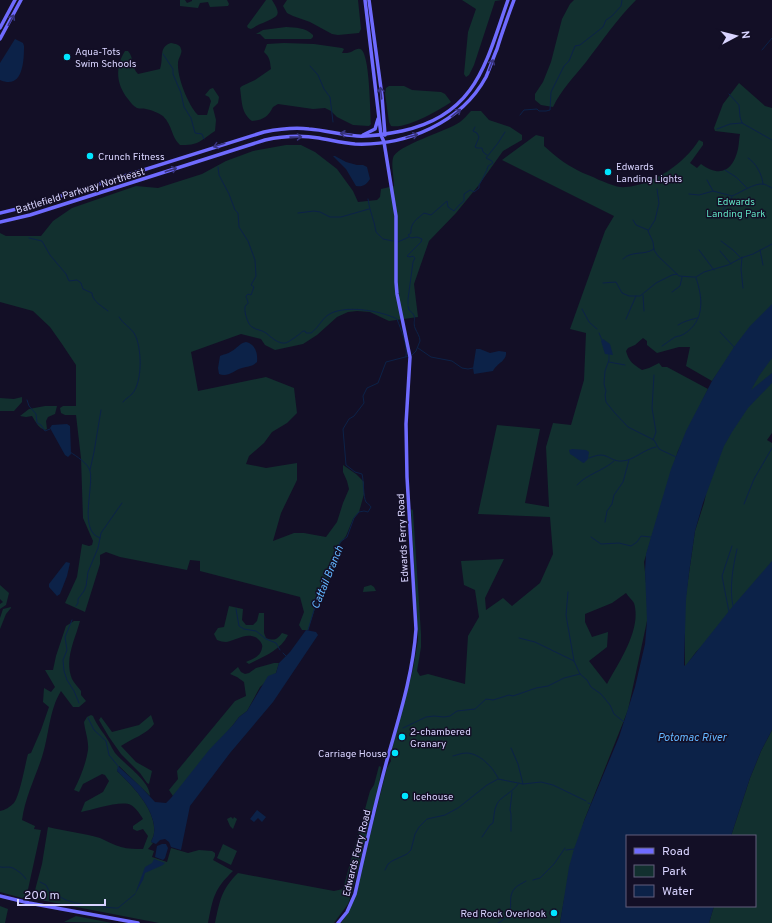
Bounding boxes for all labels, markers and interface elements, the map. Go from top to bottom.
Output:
one-way arrow [8,14,15,26]
north arrow [716,16,756,56]
text: N [738,30,752,40]
place label: Aqua-Tots Swim Schools [75,46,137,71]
marker: Aqua-Tots Swim Schools [62,52,72,62]
one-way arrow [487,59,495,71]
one-way arrow [377,87,385,100]
one-way arrow [450,108,461,117]
one-way arrow [340,130,353,138]
one-way arrow [405,131,418,139]
one-way arrow [289,133,302,141]
one-way arrow [213,142,226,149]
marker: Crunch Fitness [85,151,95,161]
place label: Crunch Fitness [98,151,165,164]
place label: Edwards Landing Lights [616,161,683,186]
street label: Battlefield Parkway Northeast [14,166,147,217]
one-way arrow [164,166,177,173]
marker: Edwards Landing Lights [603,167,613,177]
park label: Edwards Landing Park [706,196,766,221]
street label: Edwards Ferry Road [395,493,412,583]
water label: Cattail Branch [309,544,347,611]
place label: 2-chambered Granary [410,726,471,751]
water label: Potomac River [658,731,727,745]
marker: 2-chambered Granary [397,732,407,742]
place label: Carriage House [318,748,387,761]
marker: Carriage House [390,748,400,758]
marker: Icehouse [400,791,410,801]
place label: Icehouse [413,791,453,804]
street label: Edwards Ferry Road [340,809,375,898]
legend [626,835,756,907]
text: Road [662,844,690,860]
text: Park [662,864,687,880]
scale bar [18,881,105,907]
text: Water [662,884,694,900]
text: 200 m [24,888,60,904]
place label: Red Rock Overlook [460,908,546,921]
marker: Red Rock Overlook [549,908,559,918]

